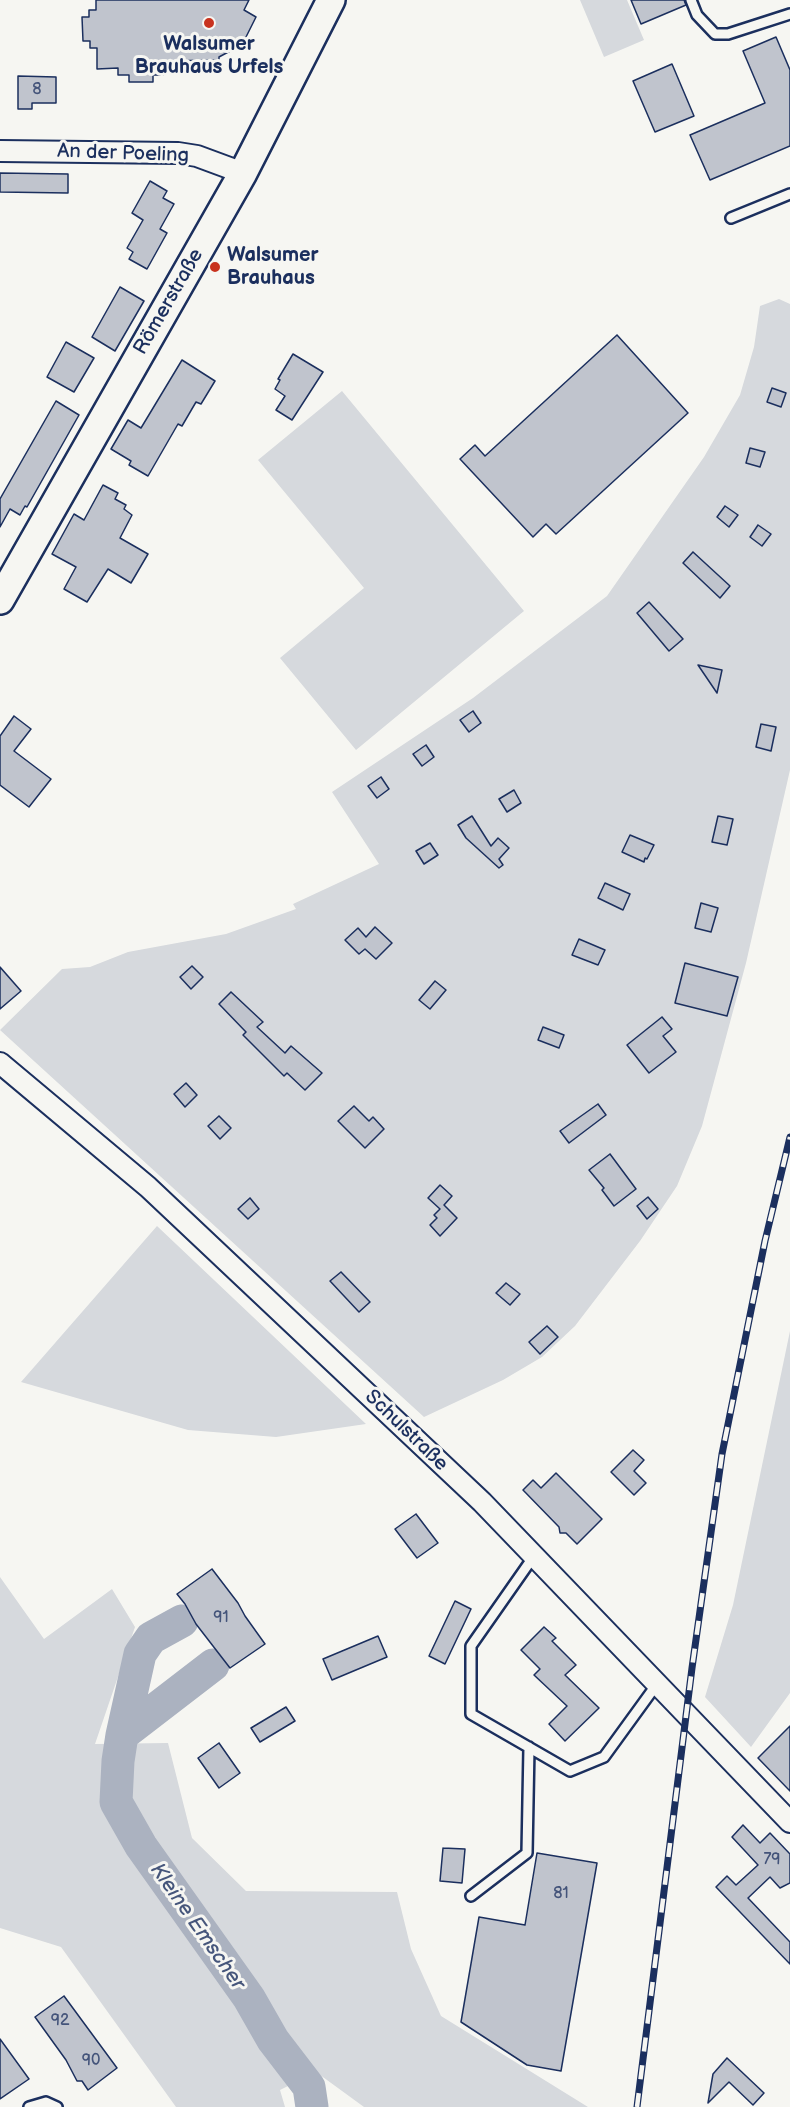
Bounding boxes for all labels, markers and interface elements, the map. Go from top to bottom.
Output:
marker: Walsumer Brauhaus Urfels [202,16,216,30]
place label: Walsumer Brauhaus Urfels [135,33,283,80]
house number: 8 [32,80,42,100]
street label: An der Poeling [57,140,189,168]
place label: Walsumer Brauhaus [227,244,319,291]
street label: Römerstraße [129,245,209,359]
marker: Walsumer Brauhaus [208,260,222,274]
street label: Schulstraße [359,1385,453,1477]
house number: 91 [213,1608,229,1628]
house number: 79 [763,1850,781,1870]
water label: Kleine Emscher [144,1859,250,1995]
house number: 81 [553,1884,569,1904]
house number: 92 [51,2011,69,2031]
house number: 90 [82,2051,100,2071]

